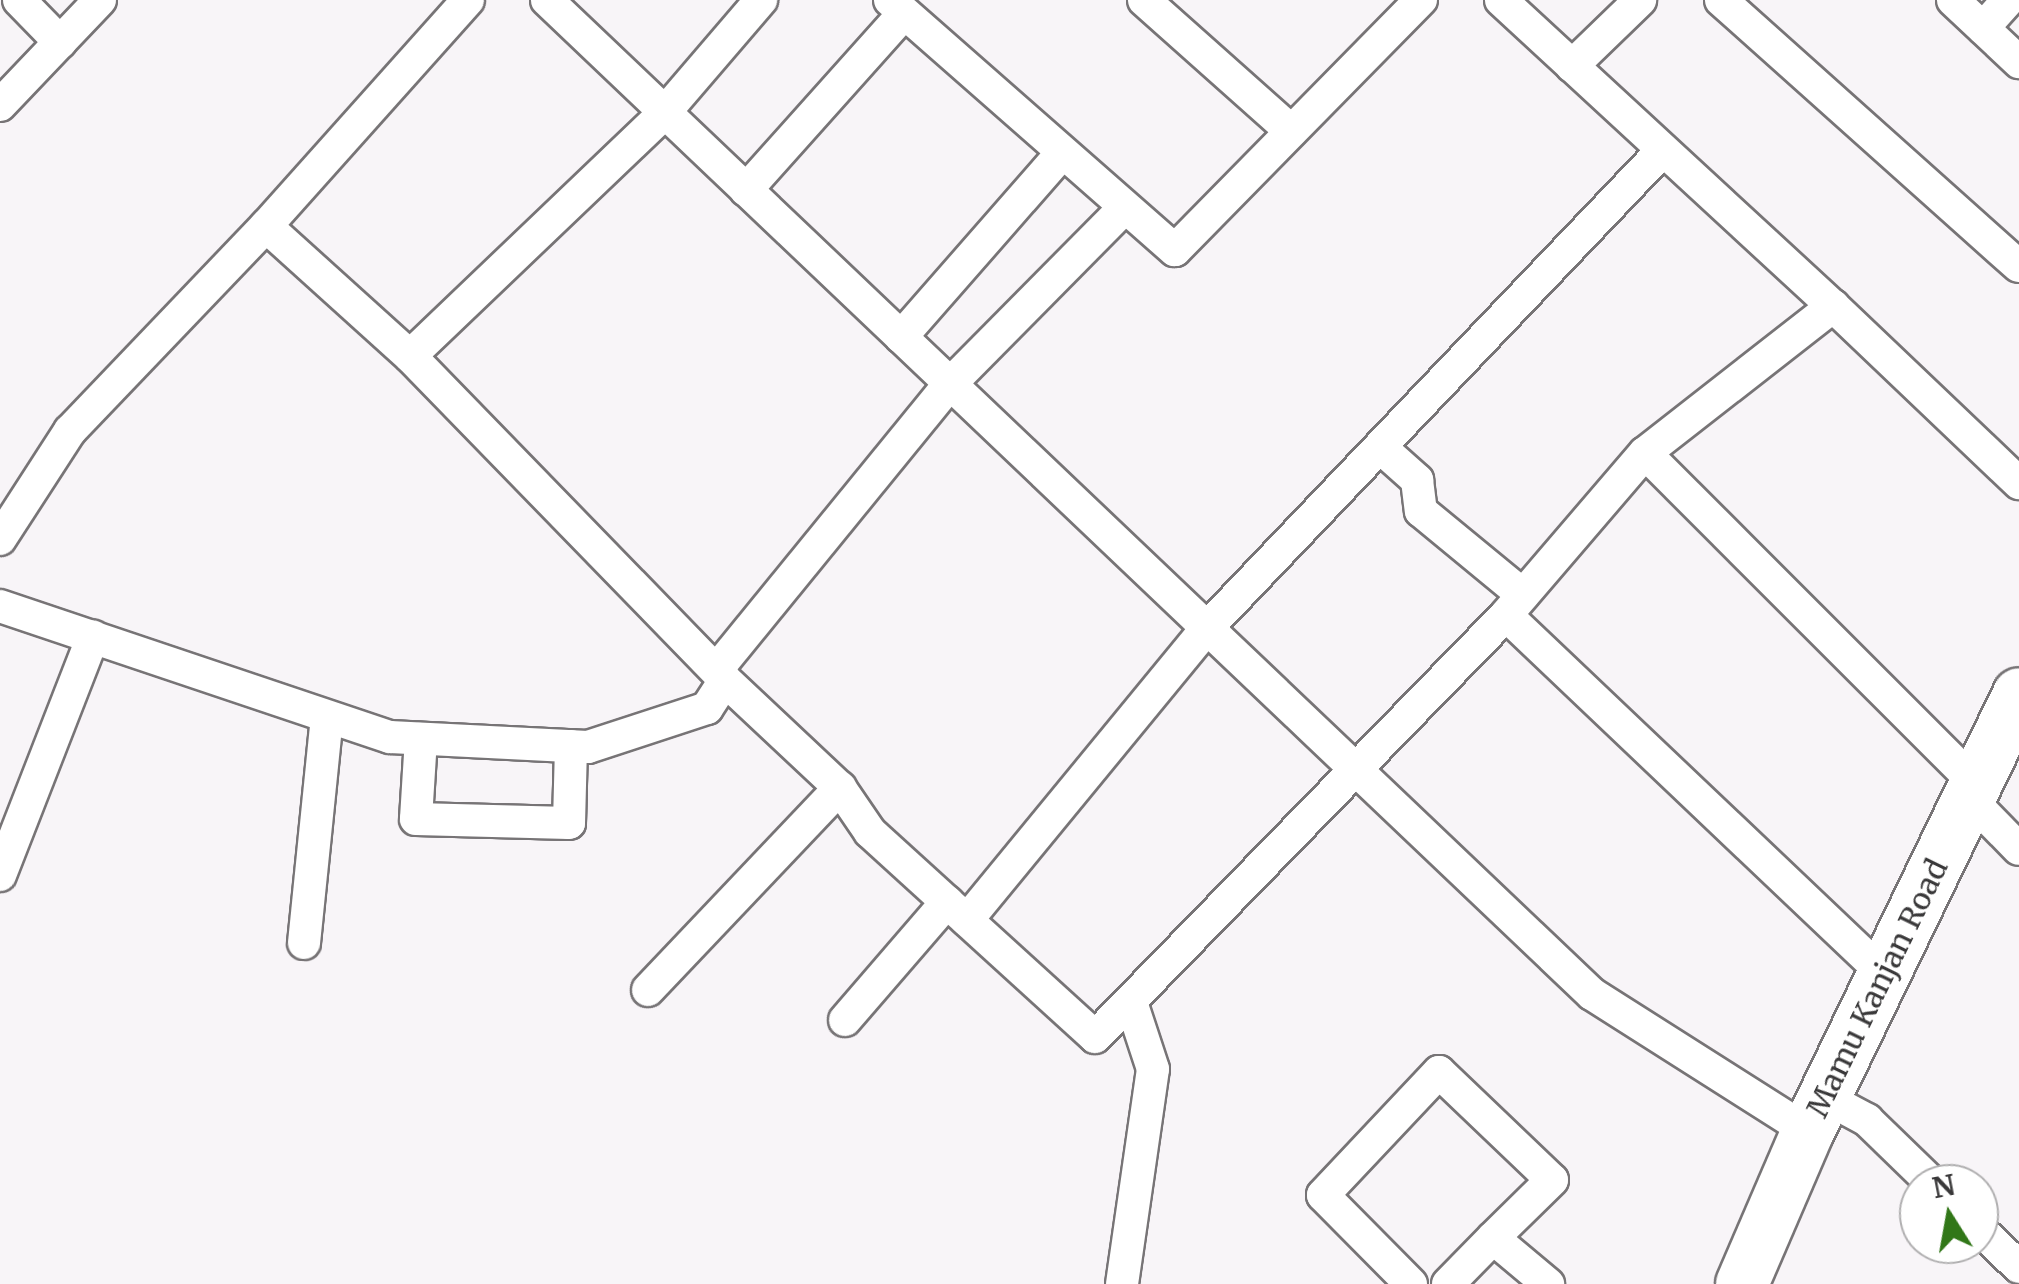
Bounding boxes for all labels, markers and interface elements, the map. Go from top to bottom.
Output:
street label: Mamu Kanjan Road [1799,853,1955,1123]
north arrow [1899,1164,1999,1264]
text: N [1929,1167,1958,1206]

